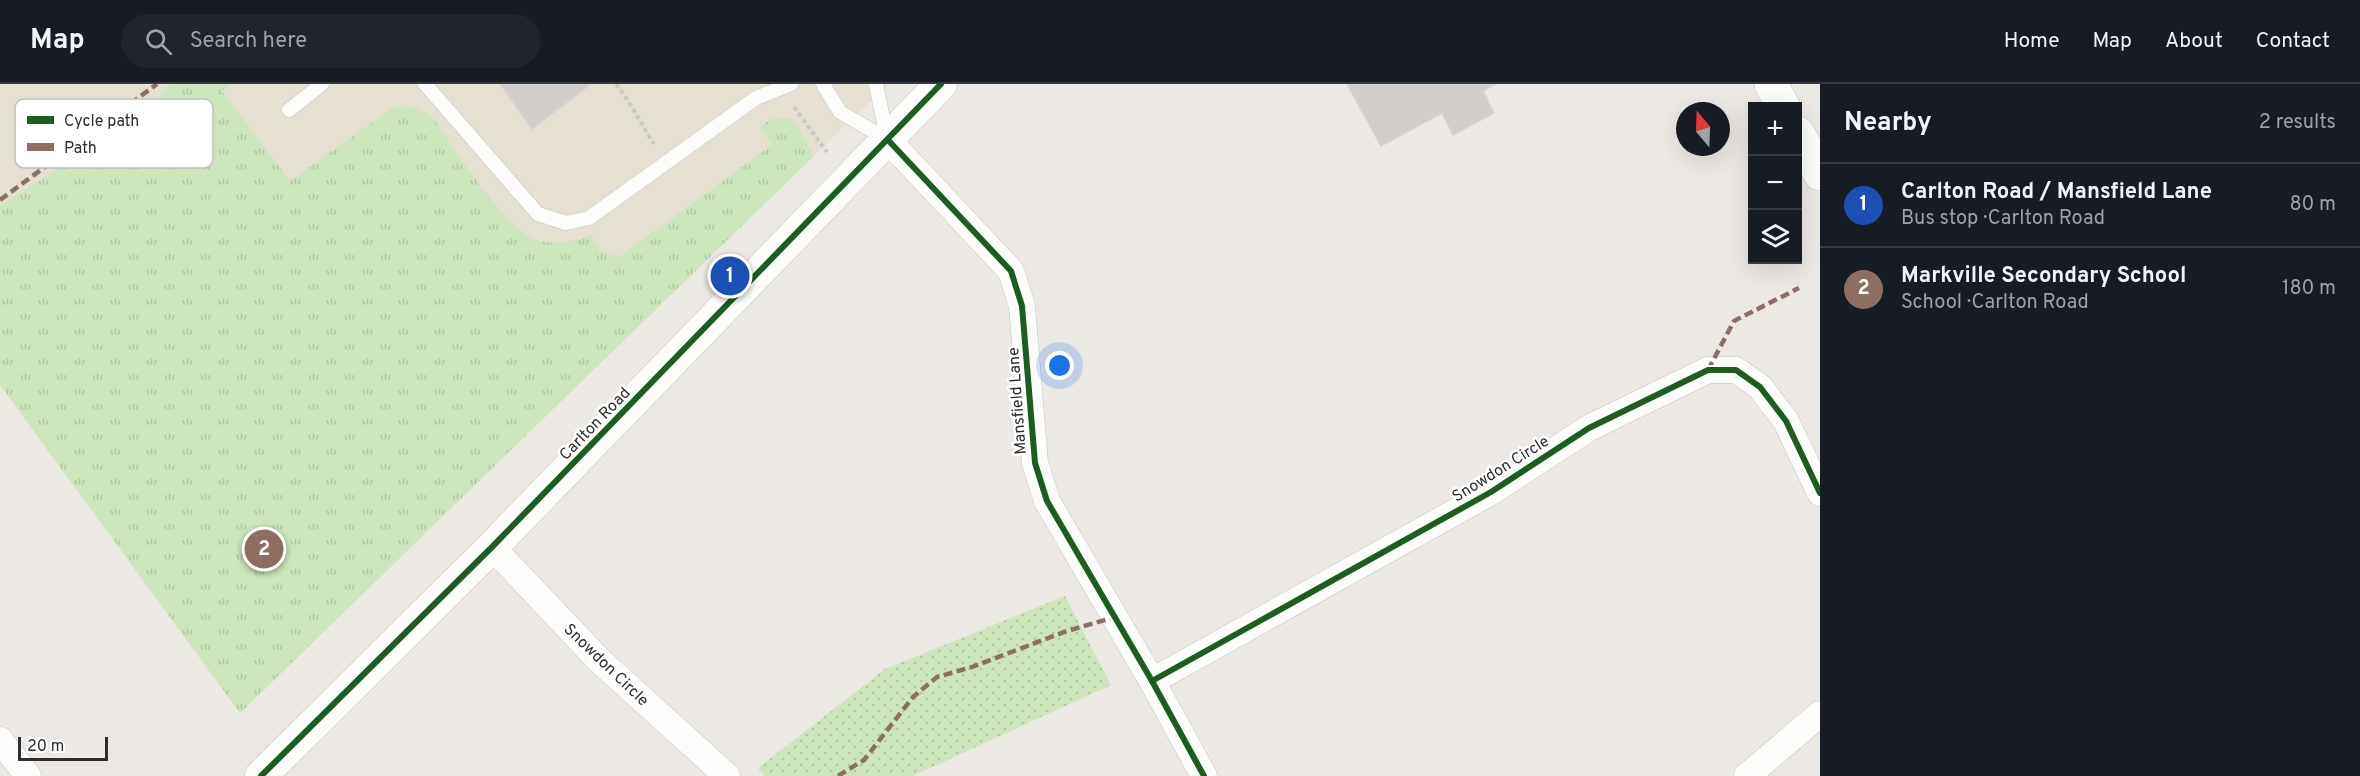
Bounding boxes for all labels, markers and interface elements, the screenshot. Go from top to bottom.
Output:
search box [121,14,541,68]
text: Map [30,23,85,59]
icon: search [142,25,175,58]
text: Search here [190,28,307,55]
text: Home [2004,28,2060,55]
text: Map [2093,28,2132,55]
text: About [2165,28,2223,55]
text: Contact [2256,28,2330,55]
legend [15,99,213,168]
north arrow [1676,102,1730,156]
map controls [1748,102,1802,264]
button: + [1748,102,1802,156]
text: Nearby [1844,107,1932,140]
text: 2 results [2259,110,2336,136]
text: Cycle path [64,112,139,132]
text: Path [64,139,97,159]
button: − [1748,156,1802,210]
text: Carlton Road / Mansfield Lane [1901,179,2212,206]
text: 1 [1860,192,1868,218]
text: 80 m [2290,192,2336,218]
text: Bus stop · Carlton Road [1901,206,2105,232]
button: layers [1748,210,1802,264]
pin: 1 [710,254,750,298]
text: Markville Secondary School [1901,263,2186,290]
text: 2 [1857,276,1870,302]
text: 180 m [2282,276,2336,302]
text: School · Carlton Road [1901,290,2089,316]
street label: Mansfield Lane [1004,346,1032,455]
your location [1045,351,1074,380]
street label: Carlton Road [556,384,635,465]
street label: Snowdon Circle [1449,432,1553,507]
pin: 2 [244,526,284,572]
street label: Snowdon Circle [559,620,652,711]
scale bar [18,734,108,762]
text: 20 m [27,737,64,757]

